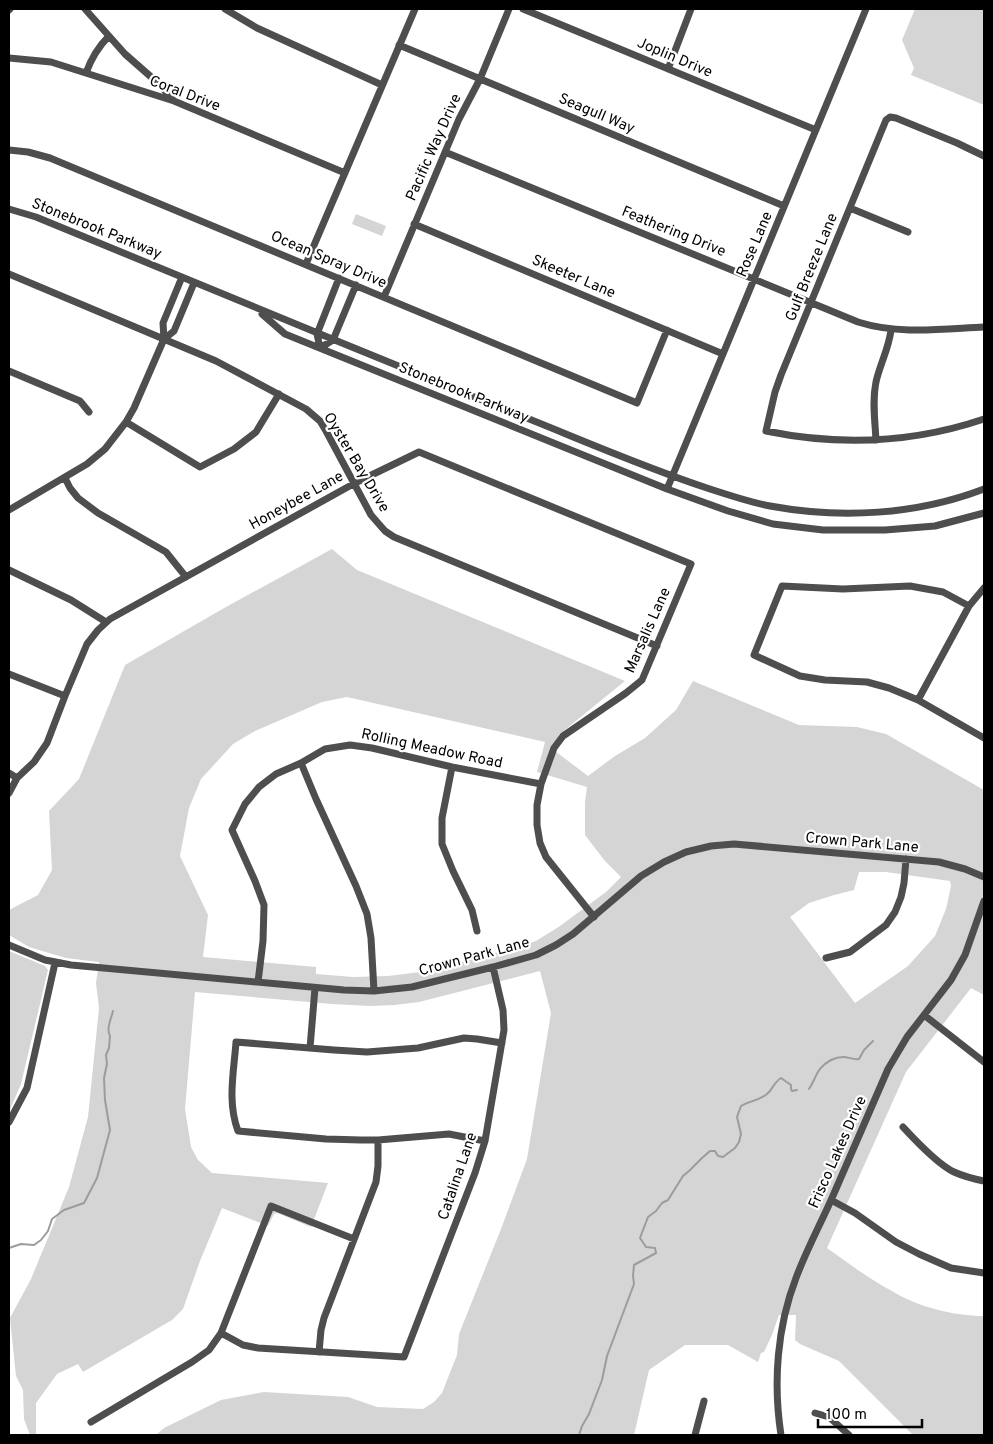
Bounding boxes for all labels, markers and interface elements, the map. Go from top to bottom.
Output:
street label: Joplin Drive [634,34,715,83]
street label: Coral Drive [146,72,223,117]
street label: Seagull Way [556,90,637,139]
street label: Pacific Way Drive [402,91,466,204]
street label: Stonebrook Parkway [29,195,164,264]
street label: Feathering Drive [618,203,728,262]
street label: Rose Lane [733,209,778,280]
street label: Gulf Breeze Lane [782,211,843,324]
street label: Ocean Spray Drive [268,227,389,293]
street label: Skeeter Lane [529,251,618,304]
street label: Stonebrook Parkway [396,359,531,428]
street label: Oyster Bay Drive [318,409,393,516]
street label: Honeybee Lane [246,468,347,535]
street label: Marsalis Lane [621,585,676,676]
street label: Rolling Meadow Road [359,725,504,774]
street label: Crown Park Lane [804,829,919,858]
street label: Crown Park Lane [417,934,532,981]
street label: Frisco Lakes Drive [805,1093,872,1212]
street label: Catalina Lane [435,1130,482,1223]
scale bar [818,1396,922,1428]
text: 100 m [826,1406,867,1425]

